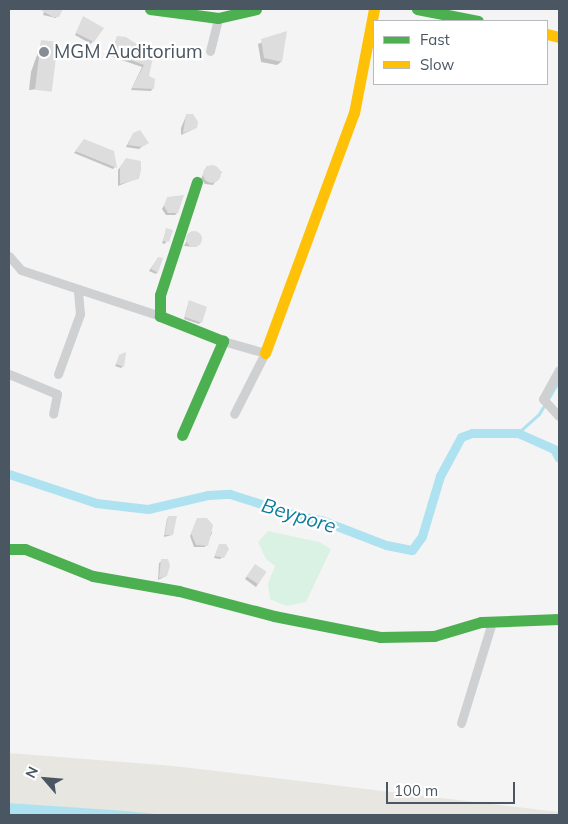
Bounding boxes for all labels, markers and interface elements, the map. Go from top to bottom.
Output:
legend [373,20,548,85]
text: Fast [420,30,450,49]
place label: MGM Auditorium [54,41,203,63]
marker: MGM Auditorium [38,46,50,58]
text: Slow [420,55,454,74]
water label: Beypore [259,492,339,538]
north arrow [20,754,70,804]
text: N [21,763,42,781]
scale bar [388,772,517,804]
text: 100 m [394,781,438,800]

